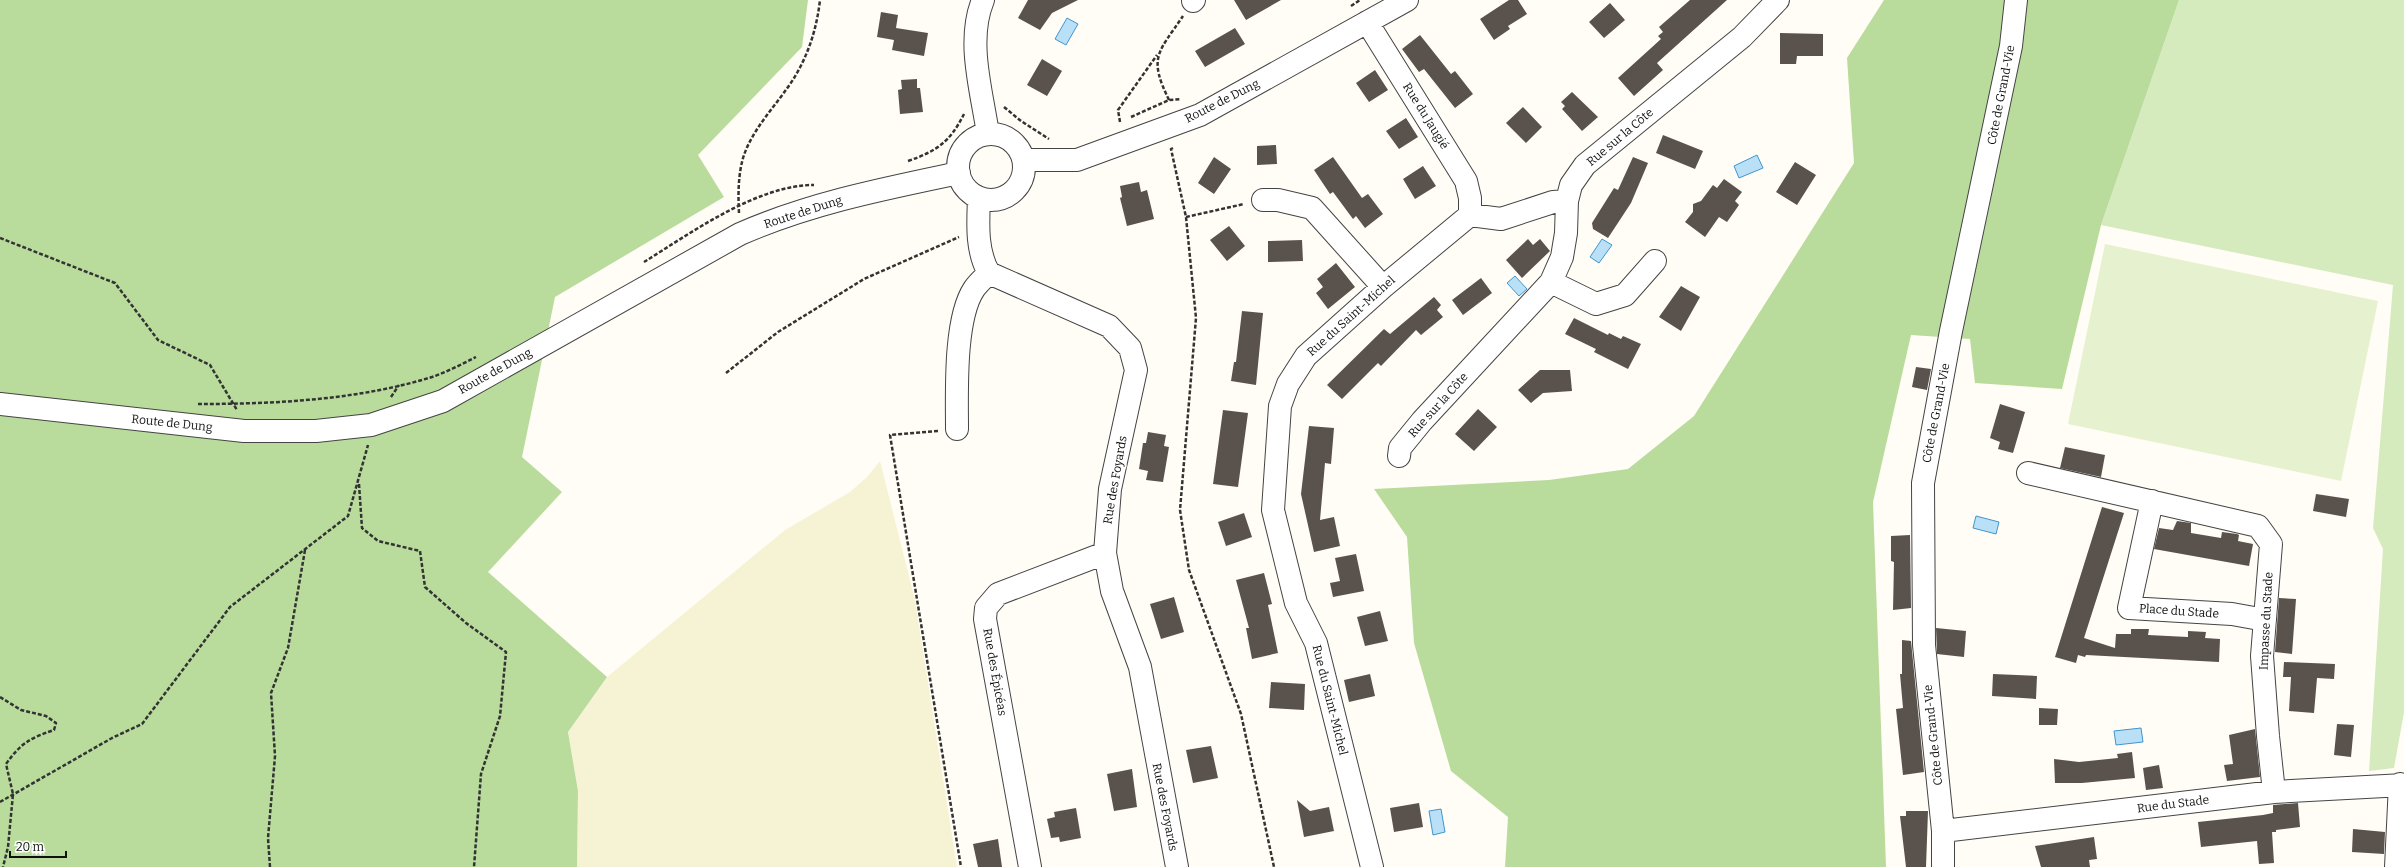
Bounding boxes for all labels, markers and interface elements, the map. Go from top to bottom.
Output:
street label: Côte de Grand-Vie [1984,44,2018,146]
street label: Route de Dung [1183,76,1262,126]
street label: Rue du Jaugié [1400,80,1452,152]
street label: Rue sur la Côte [1584,105,1656,169]
street label: Route de Dung [762,193,844,231]
street label: Rue du Saint-Michel [1304,273,1398,359]
street label: Route de Dung [456,345,534,397]
street label: Côte de Grand-Vie [1919,362,1953,464]
street label: Rue sur la Côte [1405,370,1471,440]
street label: Route de Dung [131,412,214,434]
street label: Rue des Foyards [1100,435,1130,525]
street label: Impasse du Stade [2256,572,2276,670]
street label: Place du Stade [2139,601,2219,621]
street label: Rue des Épicéas [980,627,1011,717]
street label: Rue du Saint-Michel [1310,643,1351,757]
street label: Côte de Grand-Vie [1921,684,1945,786]
street label: Rue des Foyards [1150,762,1180,852]
street label: Rue du Stade [2136,793,2210,815]
scale bar [10,833,66,859]
text: 20 m [16,840,45,854]

